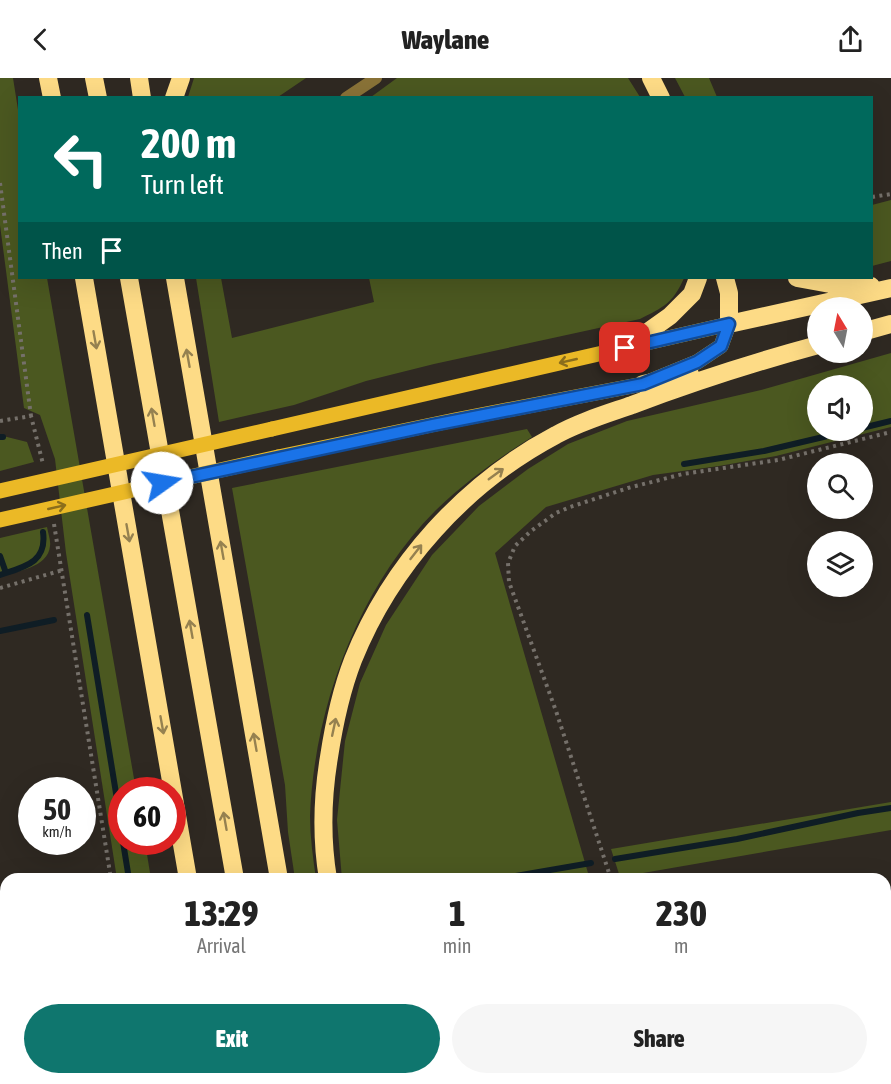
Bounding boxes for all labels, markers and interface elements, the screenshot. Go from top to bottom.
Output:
icon: back [24,23,57,56]
icon: share [834,23,867,56]
text: Waylane [402,24,489,55]
text: 200 m [141,119,236,167]
icon: left [42,120,120,198]
text: Turn left [141,169,224,200]
icon: arrive [95,234,128,267]
text: Then [42,238,83,264]
north arrow [807,297,873,363]
map controls [807,297,873,597]
pin [599,322,650,373]
one-way arrow [89,330,100,350]
icon: arrive [608,331,641,364]
one-way arrow [183,349,194,369]
one-way arrow [559,356,578,368]
button: sound [807,375,873,441]
one-way arrow [147,407,158,427]
position arrow [130,451,194,515]
button: search [807,453,873,519]
one-way arrow [488,468,504,481]
one-way arrow [47,501,66,512]
one-way arrow [123,522,134,542]
button: layers [807,531,873,597]
one-way arrow [216,541,227,561]
one-way arrow [410,545,423,561]
one-way arrow [185,620,196,640]
one-way arrow [156,714,167,734]
one-way arrow [329,718,340,737]
one-way arrow [249,733,260,753]
speed limit sign: 60 [108,777,186,855]
text: 50 [43,792,71,826]
one-way arrow [219,812,230,832]
text: km/h [42,823,72,840]
text: 13:29 [184,892,258,934]
text: 1 [449,892,466,934]
text: 230 [656,892,707,934]
text: Arrival [197,934,246,957]
text: min [443,934,472,957]
text: m [674,934,688,957]
button: Exit [24,1004,440,1073]
button: Share [452,1004,867,1073]

